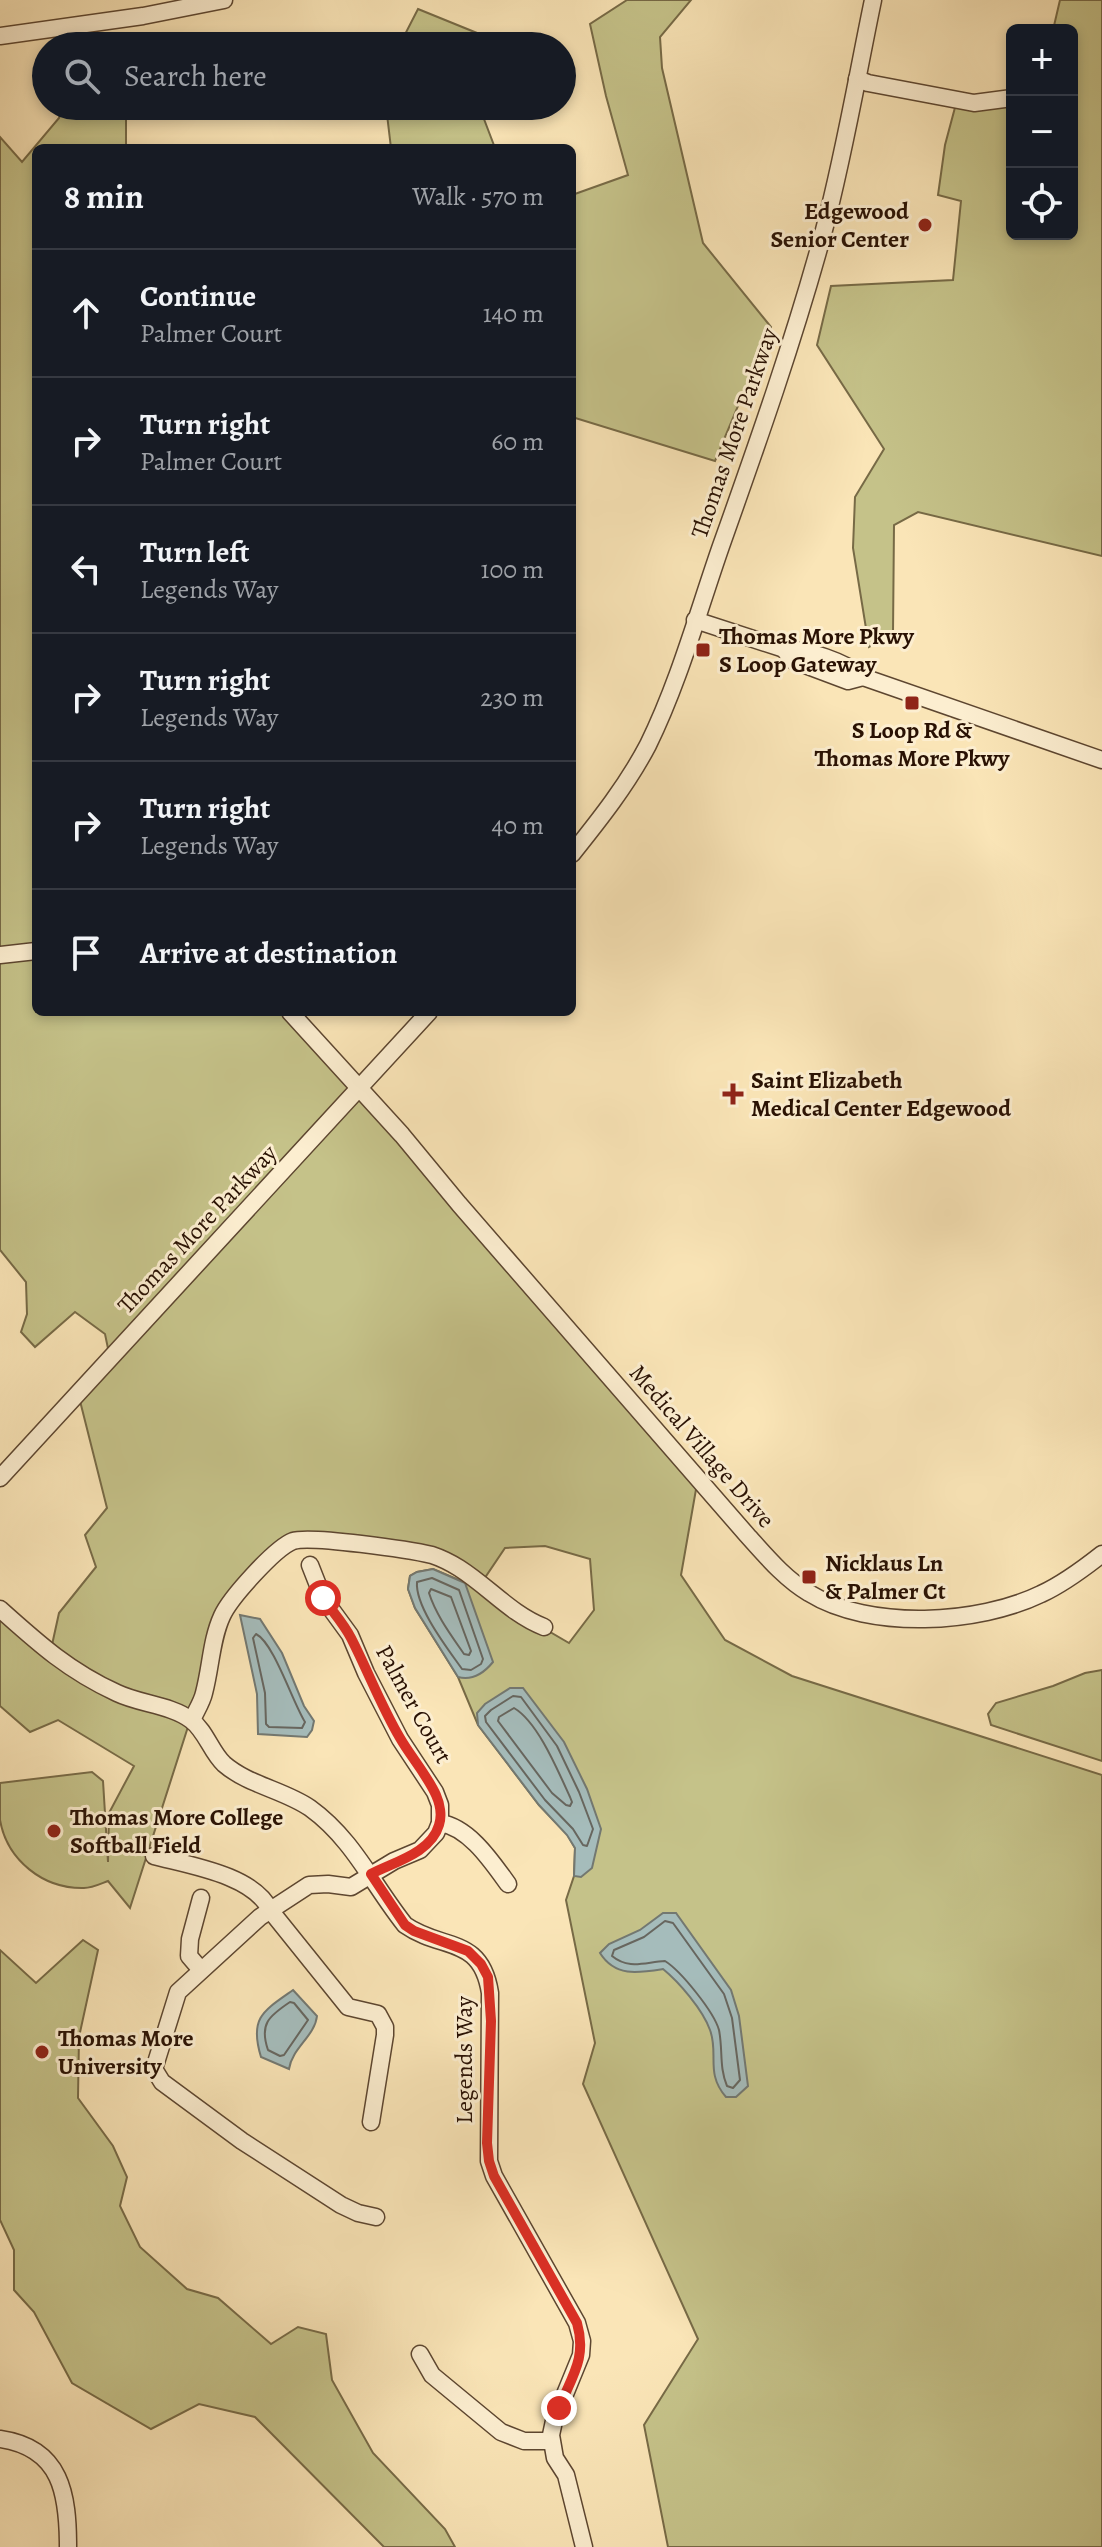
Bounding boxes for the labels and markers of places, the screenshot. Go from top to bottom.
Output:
place label: Edgewood Senior Center [771,195,909,255]
marker: Edgewood Senior Center [916,216,934,234]
place label: Thomas More Pkwy S Loop Gateway [719,620,915,680]
marker: Thomas More Pkwy S Loop Gateway [694,641,712,659]
marker: S Loop Rd & Thomas More Pkwy [903,694,921,712]
place label: S Loop Rd & Thomas More Pkwy [815,714,1010,774]
place label: Saint Elizabeth Medical Center Edgewood [751,1064,1011,1124]
marker: Saint Elizabeth Medical Center Edgewood [722,1083,744,1105]
place label: Nicklaus Ln & Palmer Ct [825,1547,946,1607]
marker: Nicklaus Ln & Palmer Ct [800,1568,818,1586]
place label: Thomas More College Softball Field [70,1801,283,1861]
marker: Thomas More College Softball Field [45,1822,63,1840]
place label: Thomas More University [58,2022,194,2082]
marker: Thomas More University [33,2043,51,2061]

